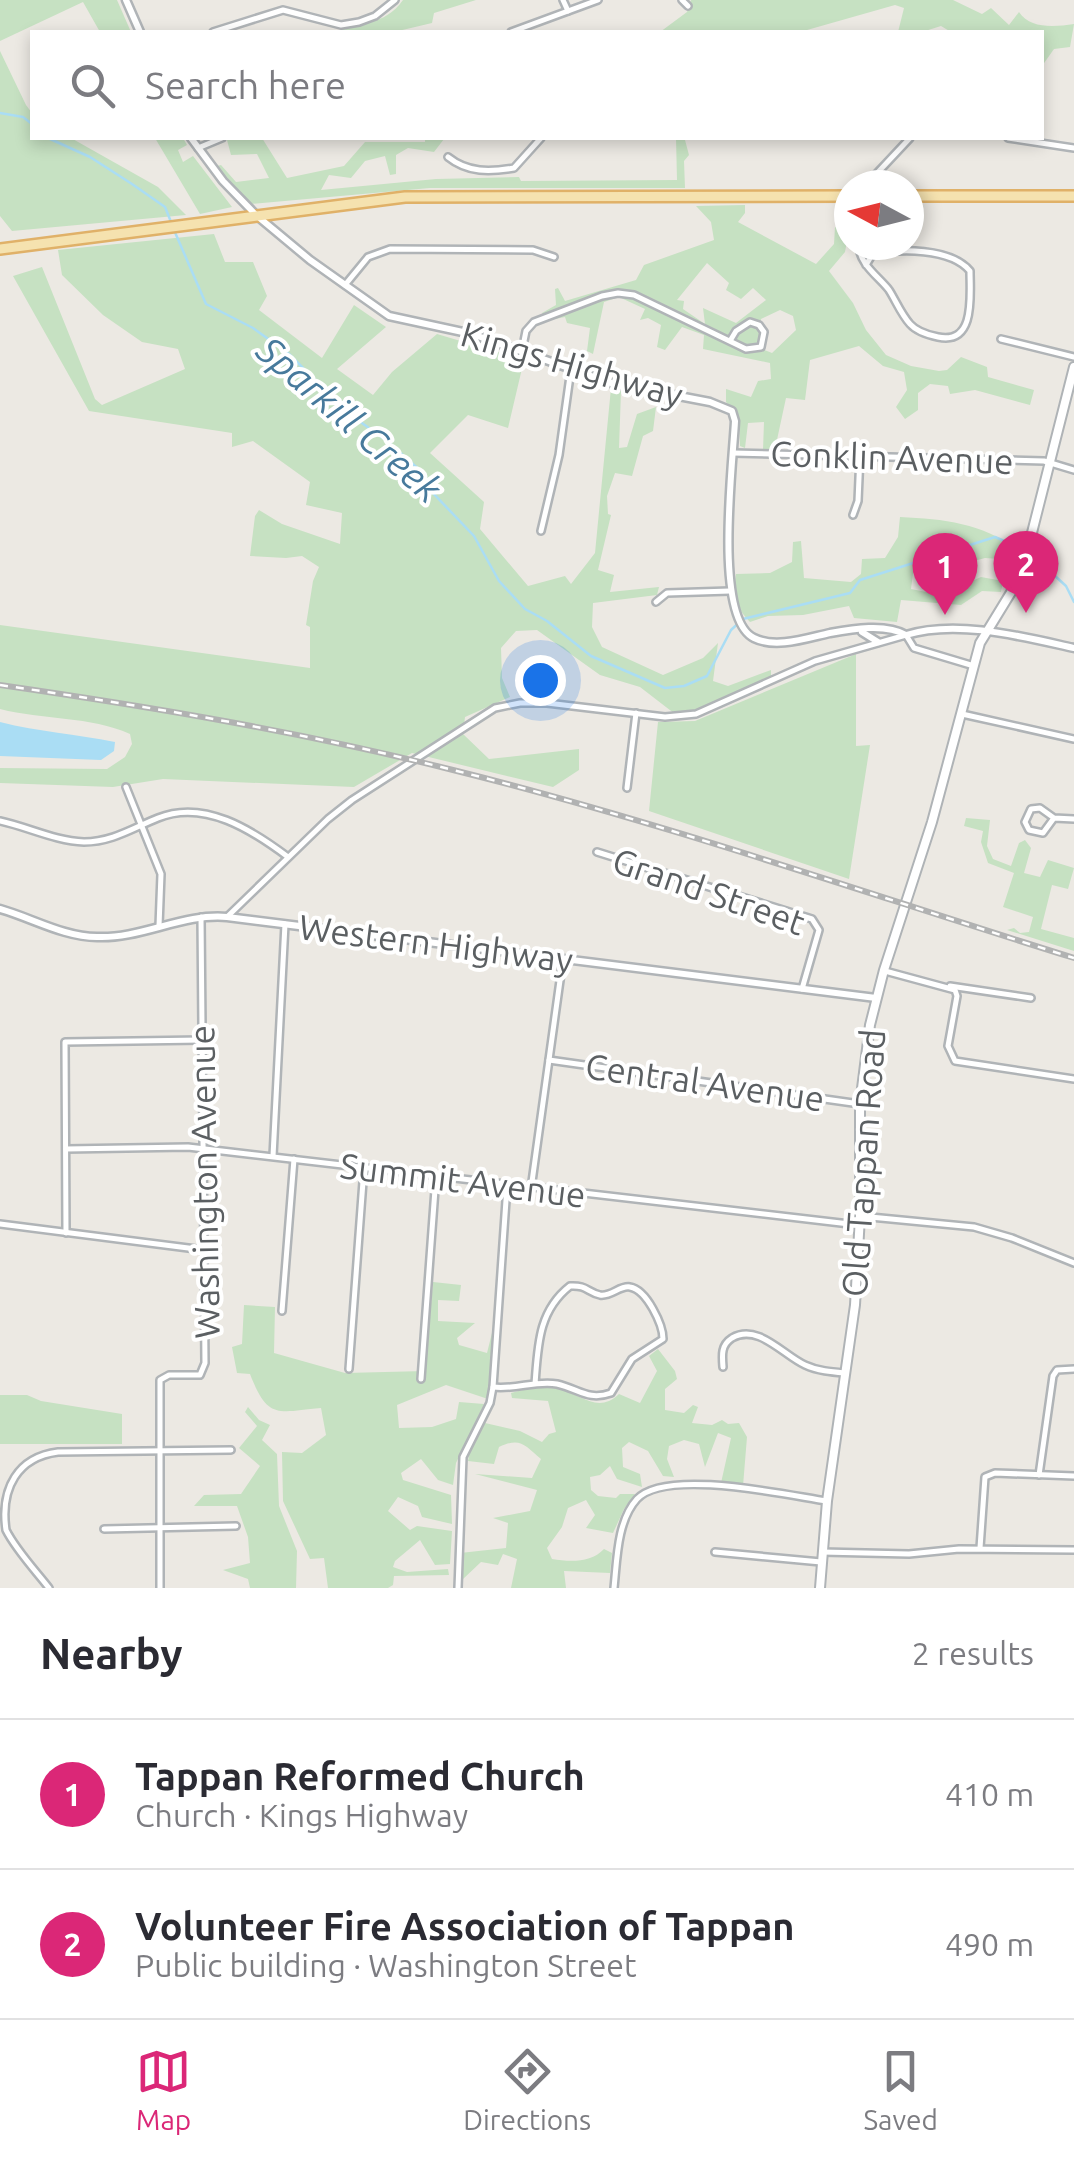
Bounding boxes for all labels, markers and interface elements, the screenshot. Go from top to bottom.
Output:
search box [30,30,1044,140]
icon: search [65,58,120,113]
text: Search here [145,64,346,106]
north arrow [834,170,924,260]
street label: Kings Highway [457,313,688,415]
water label: Sparkill Creek [249,327,451,511]
street label: Conklin Avenue [770,433,1014,481]
pin: 2 [994,530,1058,613]
pin: 1 [912,532,978,615]
your location [515,655,566,706]
street label: Grand Street [608,839,811,943]
street label: Western Highway [297,906,575,980]
street label: Washington Avenue [181,1025,227,1339]
street label: Old Tappan Road [834,1028,892,1298]
street label: Central Avenue [583,1045,827,1119]
street label: Summit Avenue [338,1145,588,1215]
text: Nearby [40,1630,183,1677]
text: 2 results [912,1635,1034,1671]
text: Tappan Reformed Church [135,1755,585,1797]
text: 1 [63,1776,82,1812]
text: 410 m [945,1776,1034,1812]
text: Church · Kings Highway [135,1797,468,1833]
text: Volunteer Fire Association of Tappan [135,1905,795,1947]
text: 2 [63,1926,82,1962]
text: 490 m [945,1926,1034,1962]
text: Public building · Washington Street [135,1947,637,1983]
tab: Map [136,2044,191,2135]
tab: Directions [463,2044,591,2135]
tab: Saved [863,2044,938,2135]

